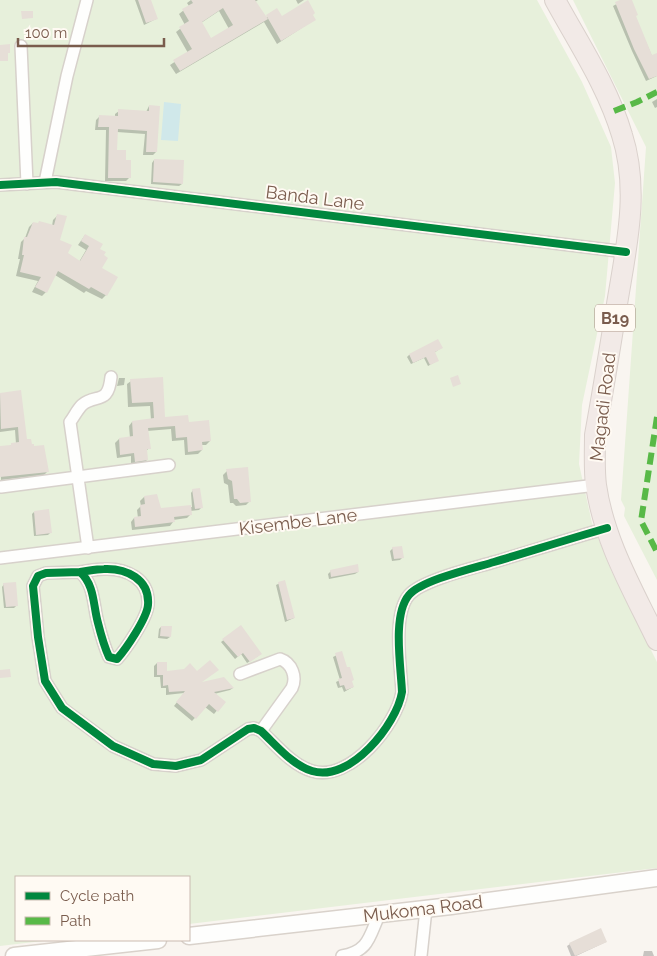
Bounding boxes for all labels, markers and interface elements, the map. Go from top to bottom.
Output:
scale bar [18,15,164,47]
text: 100 m [25,24,67,42]
street label: Banda Lane [265,181,366,214]
road number: B19 [595,304,635,332]
street label: Magadi Road [585,351,620,462]
street label: Kisembe Lane [238,504,359,539]
legend [15,876,190,941]
text: Cycle path [60,887,134,905]
street label: Mukoma Road [362,891,484,926]
text: Path [60,912,91,930]

